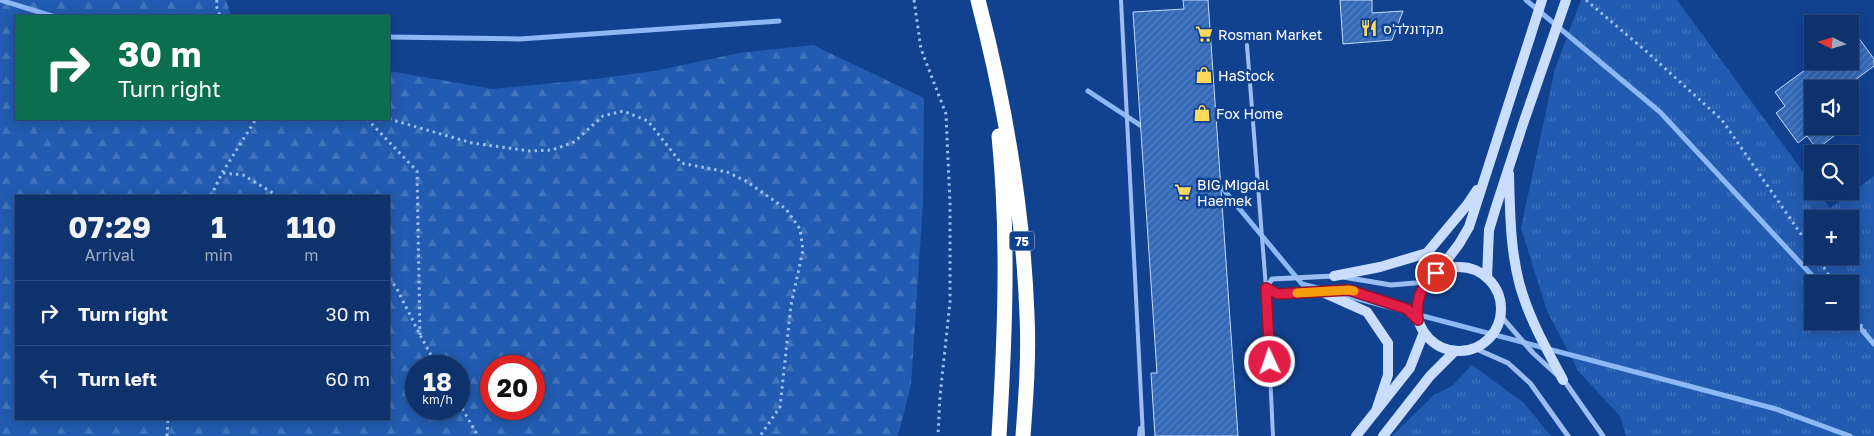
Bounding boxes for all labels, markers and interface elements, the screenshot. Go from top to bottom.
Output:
north arrow [1804,15,1859,70]
map controls [1804,15,1859,330]
restaurant icon: מקדונלד'ס [1359,18,1379,38]
place label: מקדונלד'ס [1383,20,1444,37]
supermarket icon: Rosman Market [1194,24,1214,44]
place label: Rosman Market [1218,26,1322,43]
text: 30 m [118,33,201,75]
icon: right [35,35,100,100]
shop icon: HaStock [1194,65,1214,85]
place label: HaStock [1218,67,1275,84]
text: Turn right [118,75,221,102]
button: sound [1804,80,1859,135]
shop icon: Fox Home [1192,103,1212,123]
place label: Fox Home [1216,105,1283,122]
button: search [1804,145,1859,200]
place label: BIG Migdal Haemek [1197,176,1270,209]
supermarket icon: BIG Migdal Haemek [1173,182,1193,202]
text: 07:29 [68,209,151,245]
text: 1 [211,209,226,245]
text: 110 [286,209,337,245]
button: + [1804,210,1859,265]
road number: 75 [1010,232,1034,250]
text: Arrival [85,245,135,265]
text: min [205,245,233,265]
text: m [304,245,318,265]
pin [1415,252,1457,294]
icon: arrive [1422,259,1450,287]
button: − [1804,275,1859,330]
icon: right [35,299,63,327]
text: Turn right [78,302,168,325]
text: 30 m [326,302,370,325]
position arrow [1243,335,1295,387]
speed limit sign: 20 [480,355,545,420]
icon: left [35,364,63,392]
text: 18 [423,366,452,397]
text: Turn left [78,367,157,390]
text: 60 m [325,367,370,390]
text: km/h [422,392,453,407]

